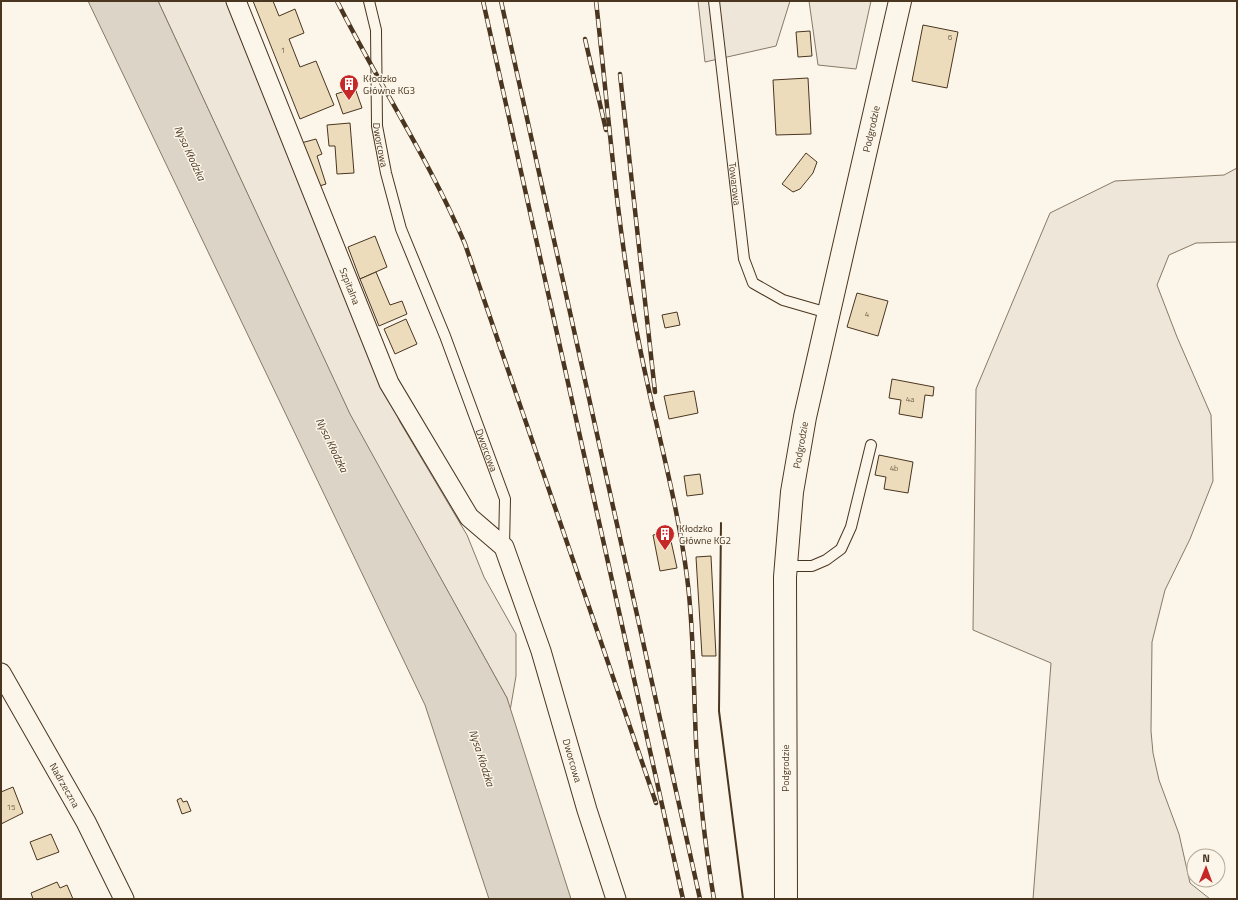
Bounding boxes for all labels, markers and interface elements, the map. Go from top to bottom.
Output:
house number: 6 [948,31,953,43]
house number: 1 [281,44,285,56]
place label: Kłodzko Główne KG3 [363,71,415,98]
building icon: Kłodzko Główne KG3 [338,73,360,101]
street label: Podgrodzie [859,104,884,154]
water label: Nysa Kłodzka [170,123,210,184]
street label: Dworcowa [369,123,392,168]
street label: Towarowa [725,161,745,206]
street label: Szpitalna [336,265,364,307]
house number: 4 [865,308,870,320]
house number: 4a [906,393,914,405]
water label: Nysa Kłodzka [312,415,352,475]
street label: Podgrodzie [789,420,812,470]
street label: Dworcowa [472,427,501,474]
house number: 4b [890,462,898,474]
place label: Kłodzko Główne KG2 [679,521,731,548]
building icon: Kłodzko Główne KG2 [654,523,676,551]
water label: Nysa Kłodzka [465,727,499,789]
street label: Dworcowa [559,737,586,784]
street label: Podgrodzie [778,744,793,792]
street label: Nadrzeczna [46,760,83,810]
house number: 15 [7,801,16,813]
north arrow [1186,848,1226,888]
text: N [1202,850,1210,866]

